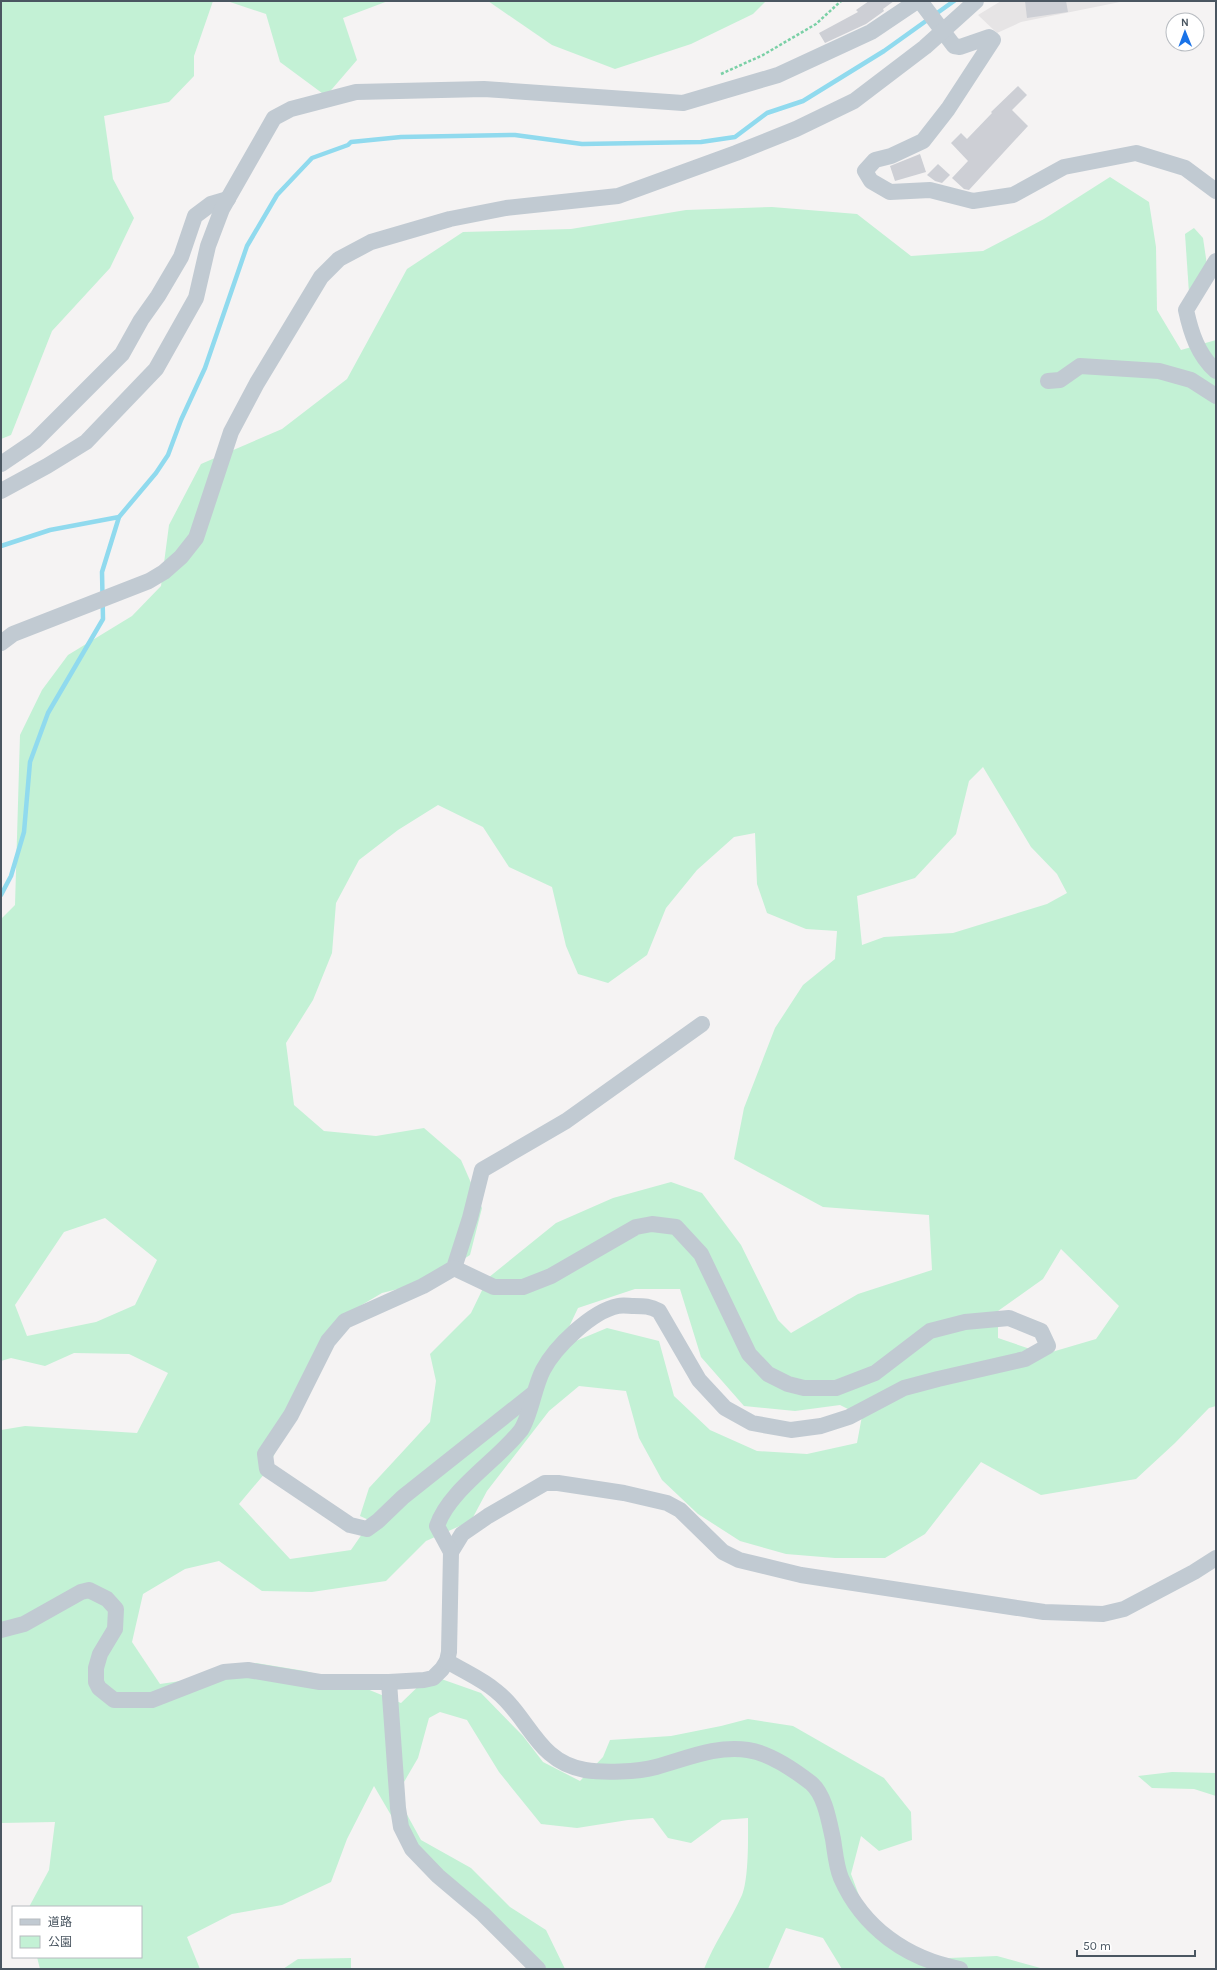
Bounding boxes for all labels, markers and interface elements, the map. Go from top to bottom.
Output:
north arrow [1165,12,1205,52]
text: N [1181,16,1189,29]
legend [12,1906,142,1958]
text: 道路 [48,1915,72,1929]
scale bar [1077,1932,1195,1958]
text: 公園 [48,1935,72,1949]
text: 50 m [1083,1939,1111,1953]

